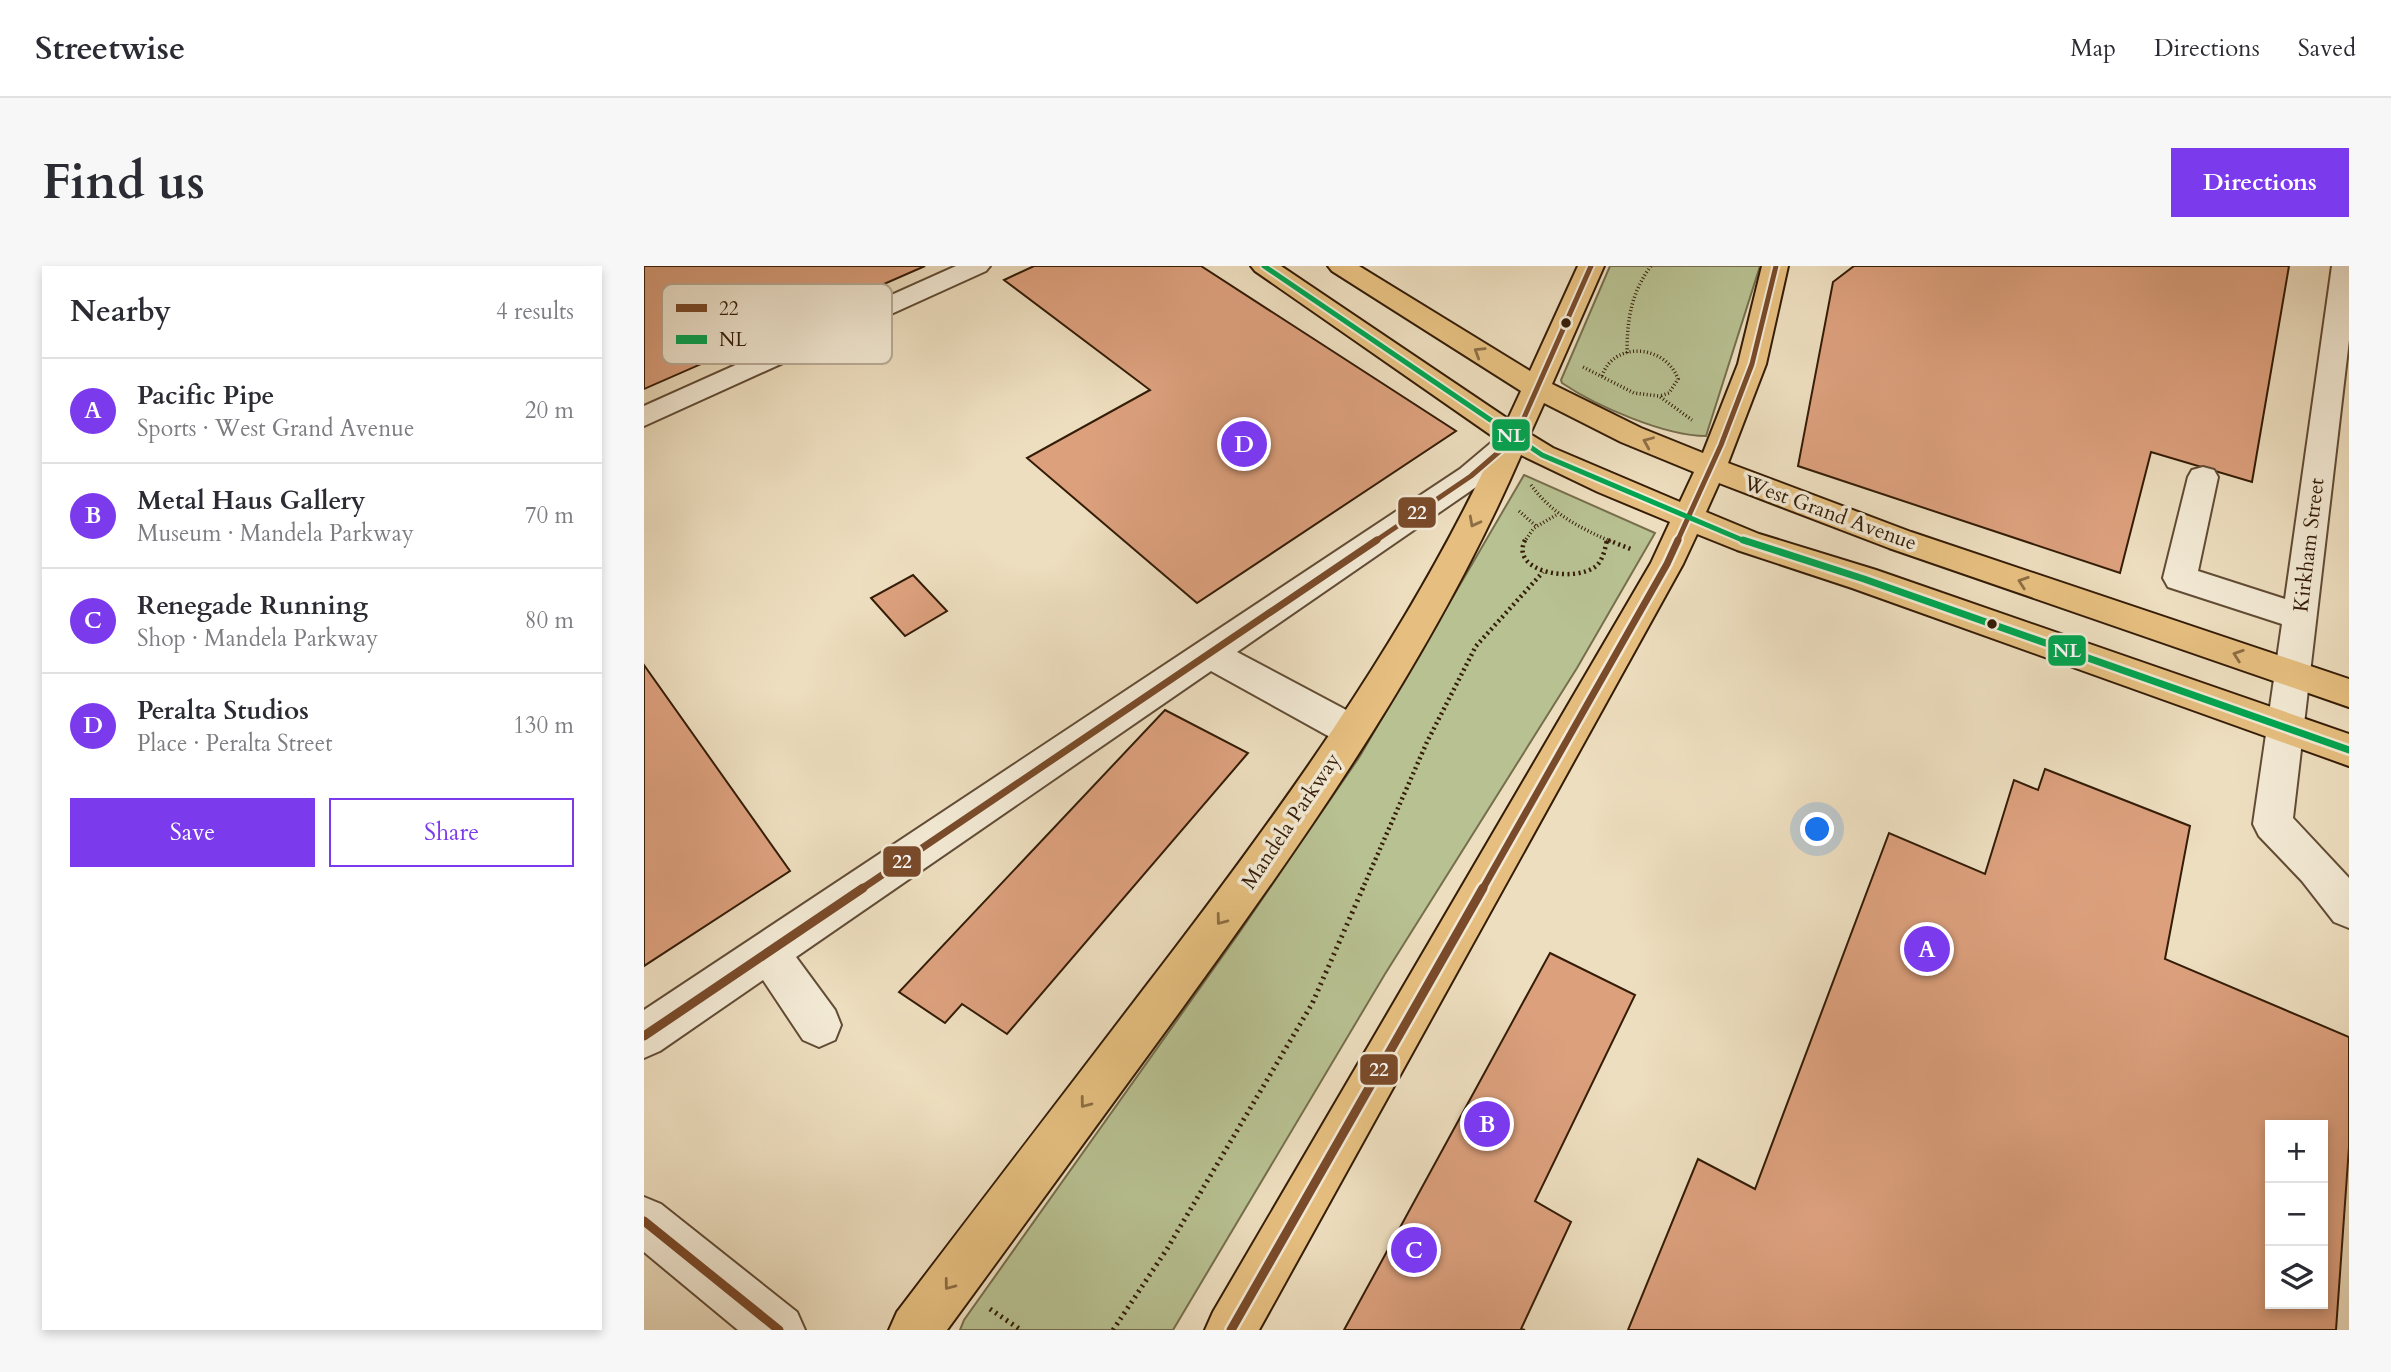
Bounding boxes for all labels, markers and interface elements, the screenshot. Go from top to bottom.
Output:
text: Streetwise [35,26,185,71]
text: Map [2070,32,2116,65]
text: Directions [2154,32,2260,65]
text: Saved [2298,32,2356,65]
button: Directions [2171,148,2349,217]
text: Find us [42,149,205,216]
legend [662,284,892,364]
text: Nearby [70,291,171,332]
text: 4 results [496,296,574,327]
text: 22 [719,296,739,322]
unlabelled marker [1559,316,1573,330]
text: NL [719,327,747,353]
one-way arrow [1473,347,1486,360]
text: Pacific Pipe [137,378,274,413]
text: A [84,395,102,426]
text: 20 m [525,395,574,426]
text: Sports · West Grand Avenue [137,413,414,444]
pin: D [1221,418,1267,470]
line badge: NL [1491,418,1531,452]
text: NL [1497,423,1525,449]
one-way arrow [1643,436,1655,450]
street label: West Grand Avenue [1738,468,1921,558]
street label: Kirkham Street [2286,476,2332,614]
text: Metal Haus Gallery [137,483,366,518]
line badge: 22 [1397,496,1437,529]
text: B [85,500,101,531]
text: 70 m [525,500,574,531]
text: 22 [1407,500,1427,526]
one-way arrow [1468,514,1482,527]
text: Museum · Mandela Parkway [137,518,414,549]
one-way arrow [2017,576,2029,590]
text: Renegade Running [137,588,368,623]
text: C [84,605,102,636]
text: 80 m [525,605,574,636]
unlabelled marker [1985,617,1999,631]
text: Shop · Mandela Parkway [137,623,378,654]
line badge: NL [2047,634,2087,667]
text: NL [2053,638,2081,664]
one-way arrow [2232,649,2245,663]
text: Peralta Studios [137,693,309,728]
text: D [83,710,103,741]
text: 130 m [513,710,574,741]
text: Place · Peralta Street [137,728,332,759]
street label: Mandela Parkway [1235,747,1347,895]
button: Save [70,798,315,867]
button: Share [329,798,574,867]
your location [1800,812,1834,846]
line badge: 22 [882,845,922,878]
text: 22 [892,849,912,875]
one-way arrow [1217,912,1229,925]
pin: A [1904,923,1950,975]
line badge: 22 [1359,1053,1399,1086]
text: 22 [1369,1057,1389,1083]
one-way arrow [1081,1095,1093,1108]
pin: B [1464,1098,1510,1150]
map controls [2265,1120,2328,1309]
button: + [2265,1120,2328,1183]
button: − [2265,1183,2328,1246]
pin: C [1391,1224,1437,1276]
button: layers [2265,1246,2328,1309]
one-way arrow [945,1277,958,1290]

